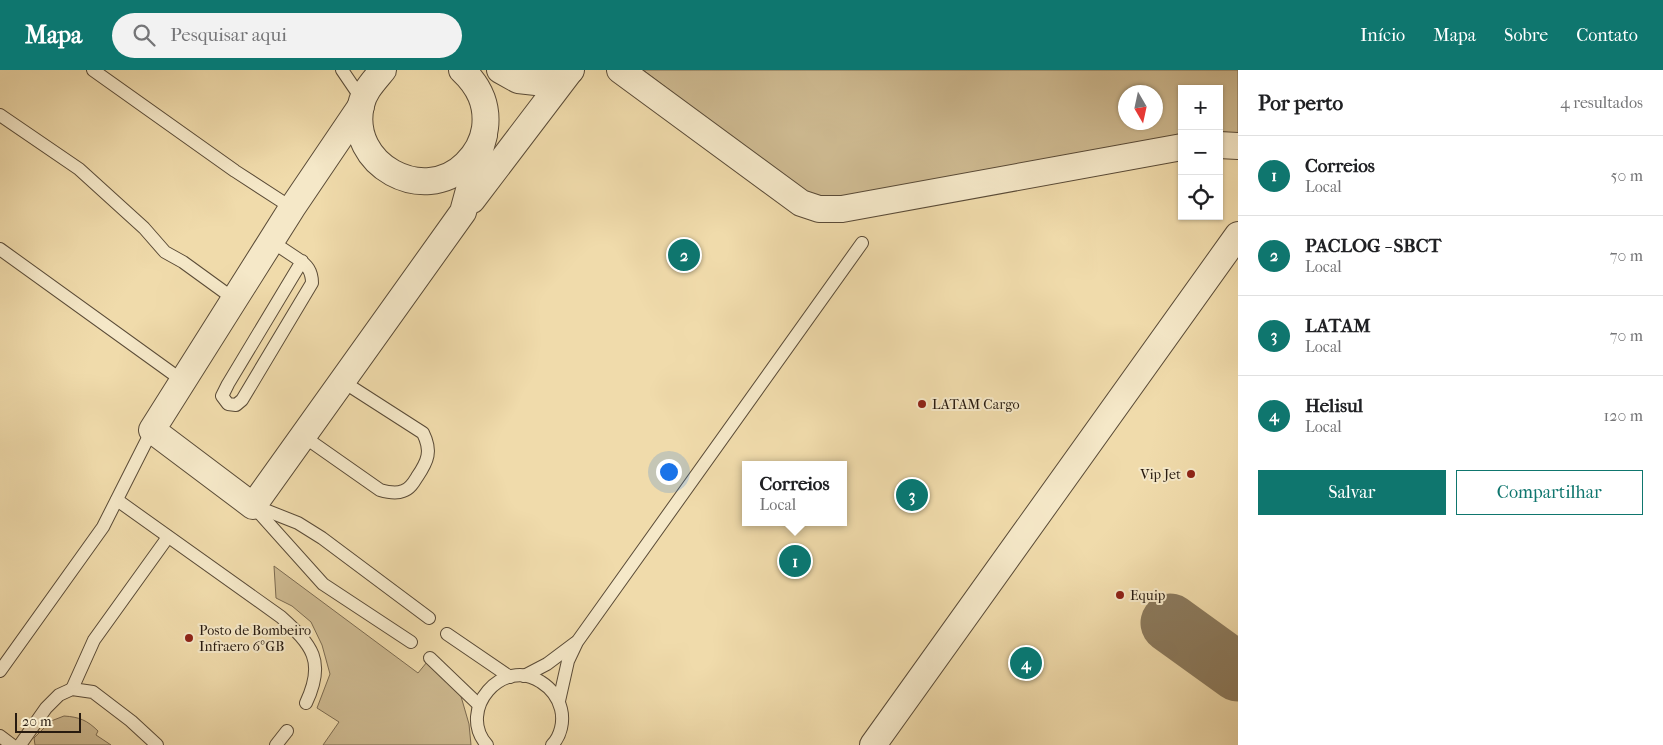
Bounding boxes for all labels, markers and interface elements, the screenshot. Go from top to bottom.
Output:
search box [112,13,462,58]
text: Mapa [25,21,82,49]
icon: search [130,21,158,49]
text: Pesquisar aqui [170,24,287,46]
text: Início [1360,25,1405,46]
text: Mapa [1433,25,1476,46]
text: Sobre [1504,25,1548,46]
text: Contato [1576,25,1638,46]
north arrow [1118,85,1163,130]
map controls [1178,85,1223,220]
button: + [1178,85,1223,130]
text: Por perto [1258,91,1343,115]
text: 4 resultados [1560,93,1643,112]
button: − [1178,130,1223,175]
text: Correios [1305,155,1375,177]
text: 1 [1271,166,1277,185]
text: 50 m [1611,166,1643,185]
button: locate [1178,175,1223,220]
text: Local [1305,177,1342,196]
text: PACLOG - SBCT [1305,235,1441,257]
pin: 2 [668,236,700,274]
text: 2 [1270,246,1278,265]
text: 70 m [1610,246,1643,265]
text: Local [1305,257,1342,276]
text: LATAM [1305,315,1371,337]
text: 3 [1271,326,1277,345]
text: 70 m [1610,326,1643,345]
text: Local [1305,337,1342,356]
text: Helisul [1305,395,1363,417]
place label: LATAM Cargo [932,396,1020,413]
marker: LATAM Cargo [916,398,928,410]
text: 4 [1269,406,1279,425]
text: 120 m [1604,406,1643,425]
text: Local [1305,417,1342,436]
your location [656,459,682,485]
popup [742,461,847,526]
place label: Vip Jet [1139,466,1181,483]
marker: Vip Jet [1185,468,1197,480]
button: Salvar [1258,470,1446,515]
button: Compartilhar [1456,470,1643,515]
text: Correios [760,473,829,495]
pin: 3 [896,476,928,514]
text: Local [760,495,796,514]
pin: 1 [779,542,811,580]
place label: Equip [1130,587,1166,604]
marker: Equip [1114,589,1126,601]
place label: Posto de Bombeiro Infraero 6ºGB [199,622,311,655]
marker: Posto de Bombeiro Infraero 6ºGB [183,632,195,644]
pin: 4 [1010,644,1042,682]
scale bar [15,710,81,733]
text: 20 m [22,713,52,730]

